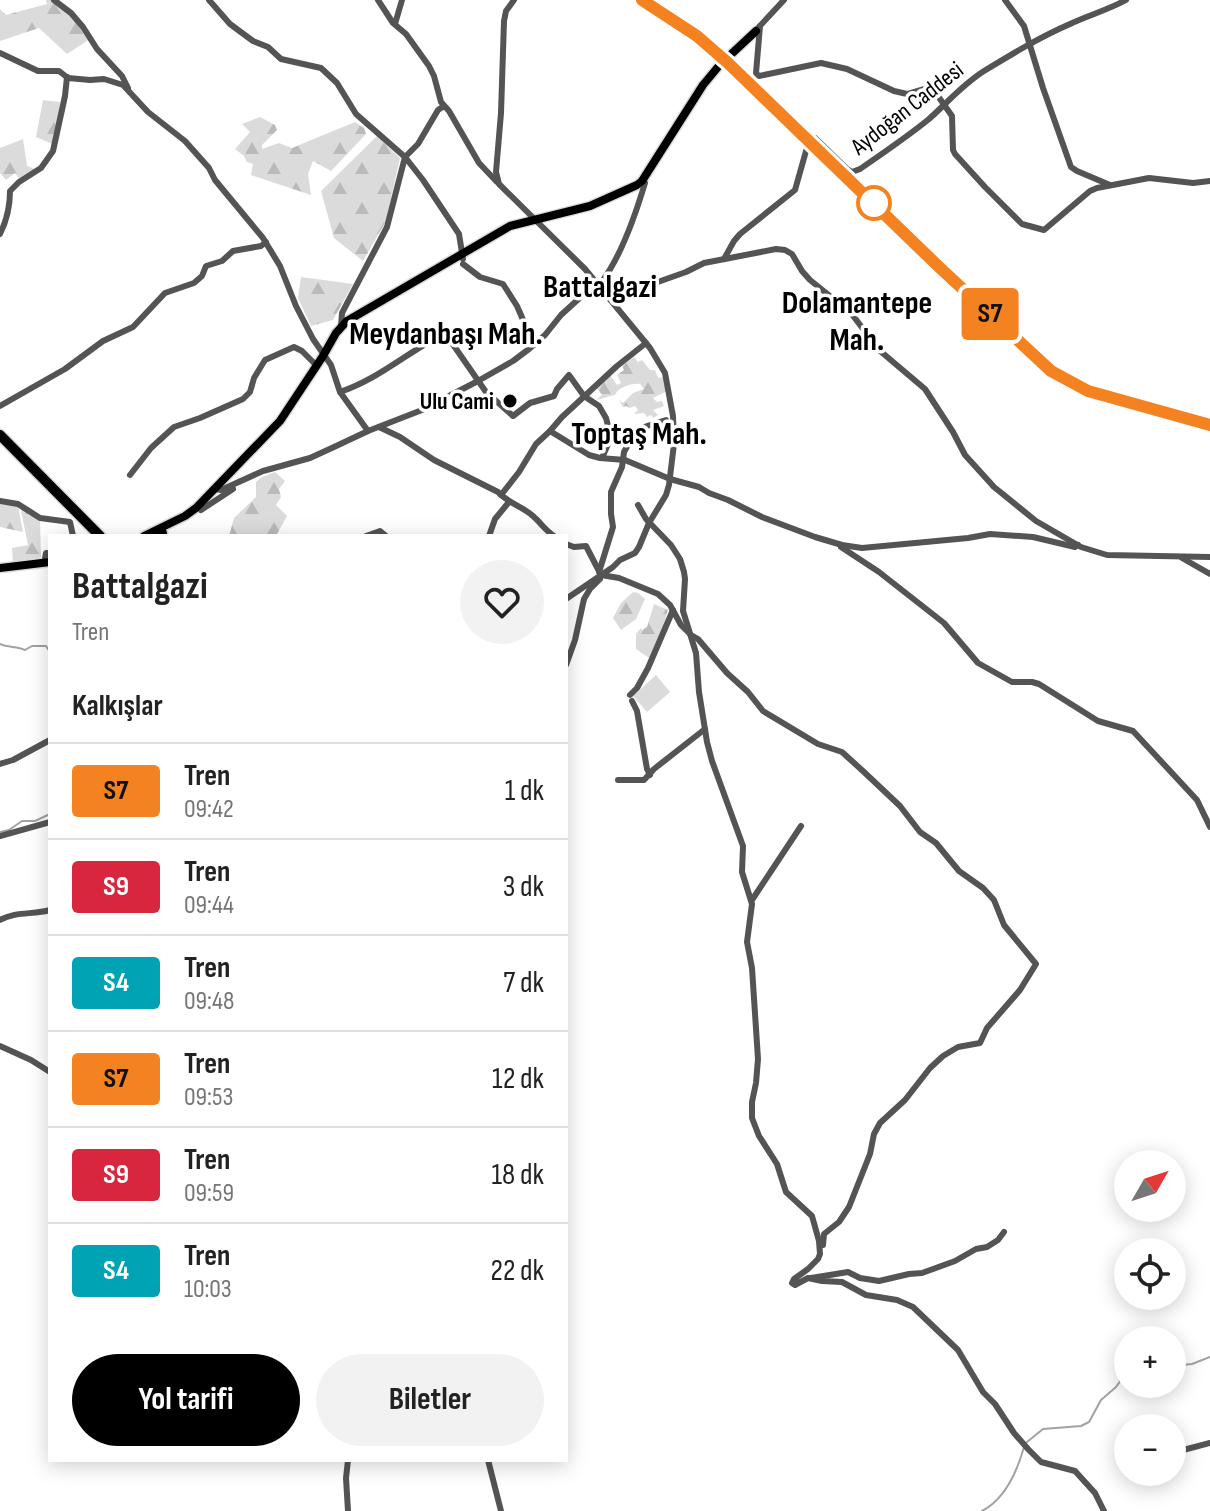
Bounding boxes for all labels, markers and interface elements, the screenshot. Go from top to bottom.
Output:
street label: Aydoğan Caddesi [844,55,969,162]
unlabelled marker [857,186,891,220]
district label: Battalgazi [543,268,657,307]
district label: Dolamantepe Mah. [782,284,932,360]
line badge: S7 [954,288,1026,340]
text: S7 [978,297,1002,330]
district label: Meydanbaşı Mah. [349,315,543,354]
place label: Ulu Cami [420,387,494,416]
marker: Ulu Cami [501,392,519,410]
district label: Toptaş Mah. [571,415,707,454]
button: heart [460,560,544,644]
text: Battalgazi [72,564,208,609]
text: Tren [72,617,109,648]
text: Kalkışlar [72,688,163,724]
text: Tren [184,758,230,794]
text: 1 dk [505,773,544,809]
text: S7 [104,774,128,807]
text: 09:42 [184,794,234,825]
text: Tren [184,854,230,890]
text: 3 dk [503,869,544,905]
text: S9 [103,870,129,903]
text: 09:44 [184,890,234,921]
text: Tren [184,950,230,986]
text: 7 dk [503,965,544,1001]
text: S4 [103,966,129,999]
text: 09:48 [184,986,234,1017]
text: Tren [184,1046,230,1082]
text: 12 dk [492,1061,544,1097]
text: S7 [104,1062,128,1095]
text: 09:53 [184,1082,233,1113]
text: Tren [184,1142,230,1178]
north arrow [1114,1150,1186,1222]
map controls [1114,1150,1186,1486]
text: 18 dk [492,1157,544,1193]
text: S9 [103,1158,129,1191]
text: 09:59 [184,1178,234,1209]
text: Tren [184,1238,230,1274]
button: locate [1114,1238,1186,1310]
text: 22 dk [491,1253,544,1289]
text: S4 [103,1254,129,1287]
text: 10:03 [184,1274,232,1305]
button: + [1114,1326,1186,1398]
button: Yol tarifi [72,1354,300,1446]
button: Biletler [316,1354,544,1446]
button: − [1114,1414,1186,1486]

